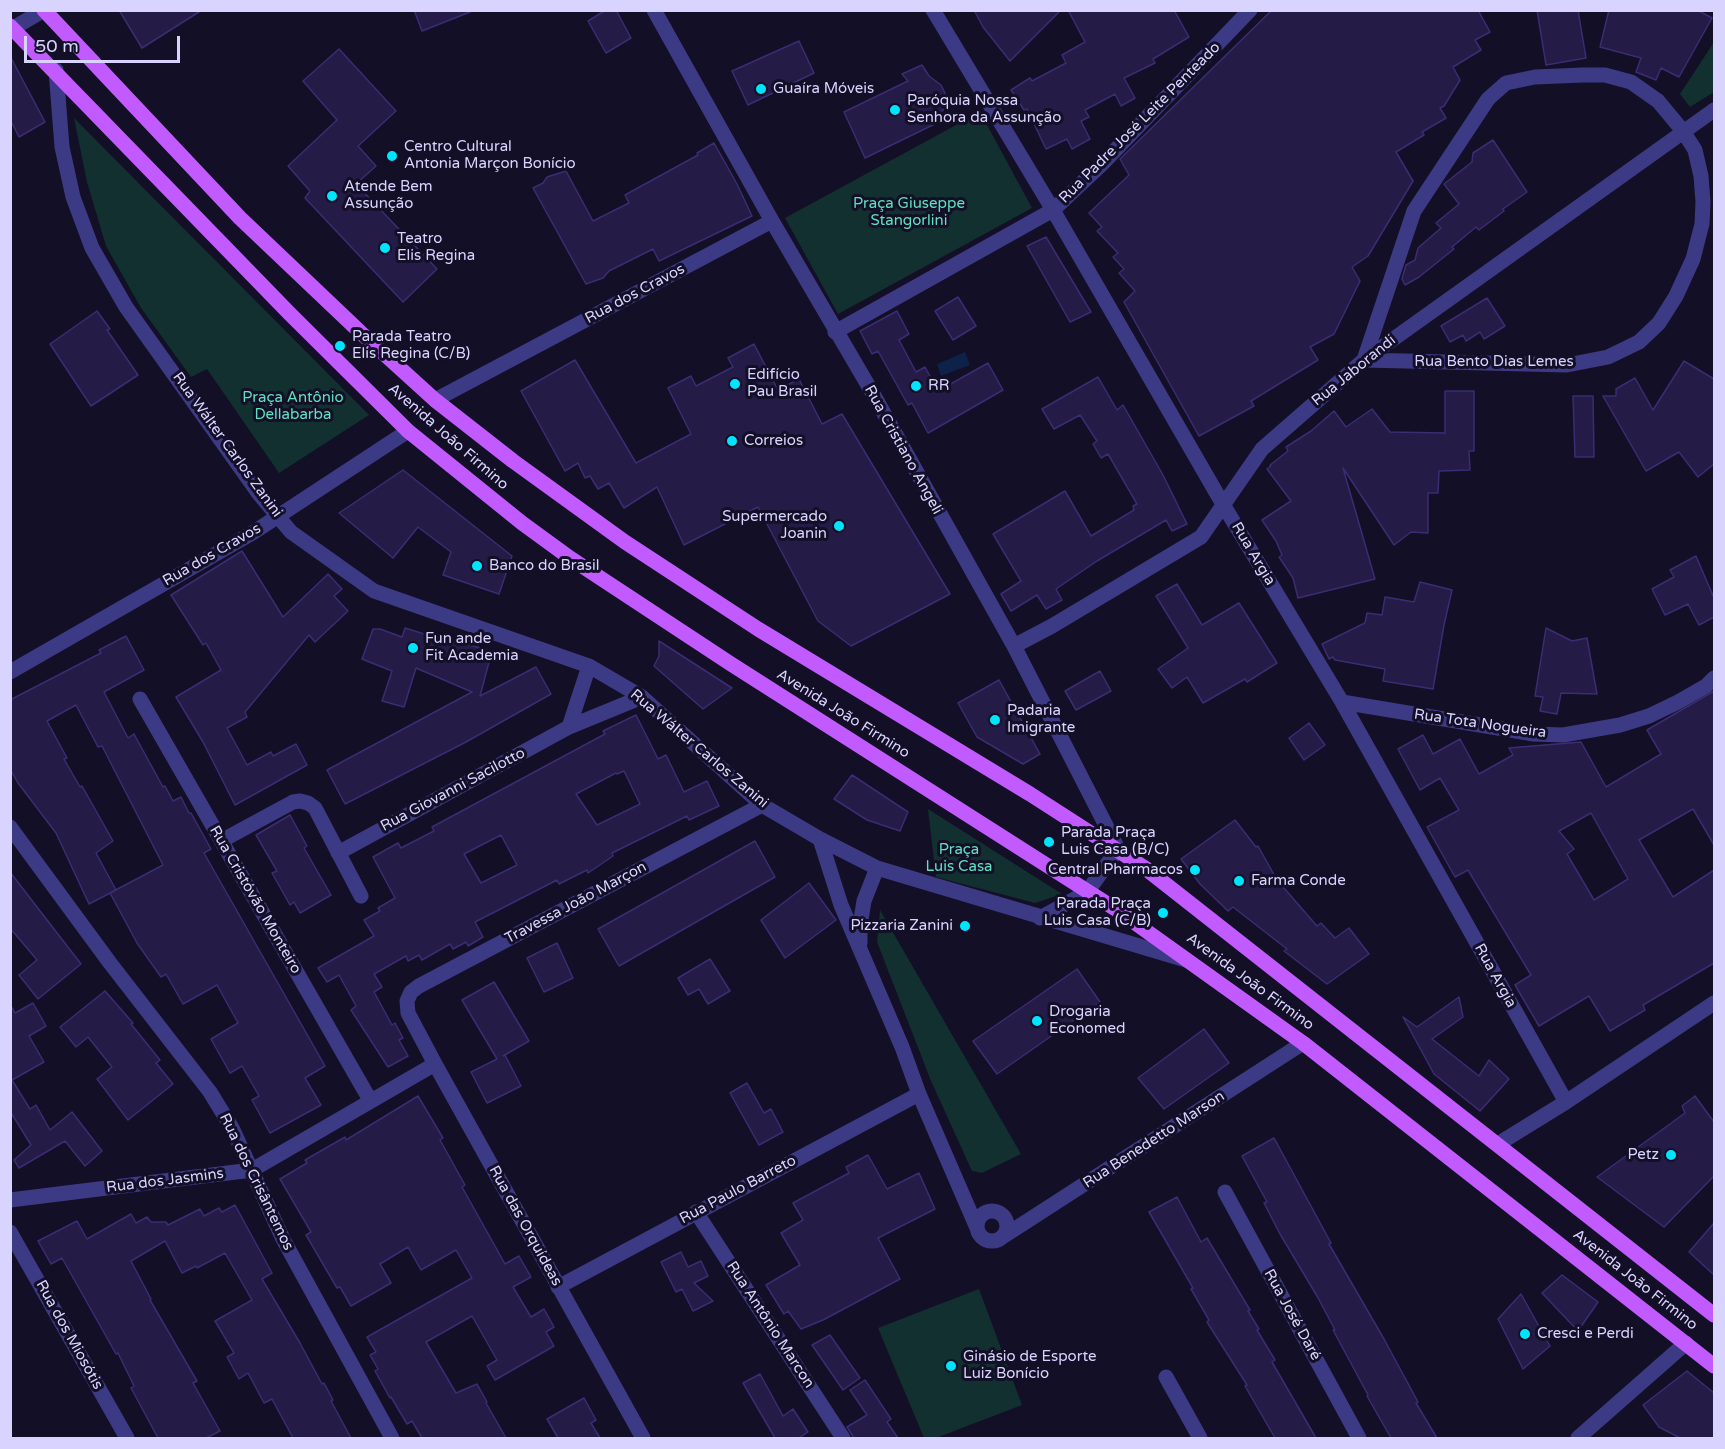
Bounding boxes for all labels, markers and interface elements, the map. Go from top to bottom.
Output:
scale bar [27,24,183,62]
text: 50 m [35,35,79,57]
street label: Rua Padre José Leite Penteado [1056,39,1224,207]
place label: Guaíra Móveis [773,80,874,98]
marker: Guaíra Móveis [754,82,768,96]
place label: Paróquia Nossa Senhora da Assunção [907,92,1061,127]
marker: Paróquia Nossa Senhora da Assunção [888,103,902,117]
place label: Centro Cultural Antonia Marçon Bonício [404,138,576,173]
marker: Centro Cultural Antonia Marçon Bonício [385,149,399,163]
place label: Atende Bem Assunção [344,178,433,213]
marker: Atende Bem Assunção [325,189,339,203]
park label: Praça Giuseppe Stangorlini [853,195,965,230]
place label: Teatro Elis Regina [397,230,475,265]
marker: Teatro Elis Regina [378,241,392,255]
street label: Rua dos Cravos [582,260,688,328]
place label: Parada Teatro Elis Regina (C/B) [352,328,470,363]
street label: Rua Jaborandi [1308,332,1400,410]
marker: Parada Teatro Elis Regina (C/B) [333,339,347,353]
street label: Rua Bento Dias Lemes [1414,353,1574,371]
place label: Edifício Pau Brasil [747,366,817,401]
street label: Rua Wálter Carlos Zanini [168,369,286,521]
marker: Edifício Pau Brasil [728,377,742,391]
place label: RR [928,377,949,395]
marker: RR [909,379,923,393]
street label: Avenida João Firmino [384,380,512,494]
street label: Rua Cristiano Angeli [860,382,946,518]
park label: Praça Antônio Dellabarba [242,389,344,424]
place label: Correios [744,432,803,450]
marker: Correios [725,434,739,448]
place label: Supermercado Joanin [722,508,827,543]
marker: Supermercado Joanin [832,519,846,533]
street label: Rua Argia [1227,519,1279,589]
street label: Rua dos Cravos [160,520,264,590]
place label: Banco do Brasil [489,557,600,575]
marker: Banco do Brasil [470,559,484,573]
place label: Fun ande Fit Academia [425,630,519,665]
marker: Fun ande Fit Academia [406,641,420,655]
street label: Avenida João Firmino [773,666,913,762]
street label: Rua Wálter Carlos Zanini [626,686,772,812]
place label: Padaria Imigrante [1007,702,1075,737]
street label: Rua Tota Nogueira [1413,706,1547,742]
marker: Padaria Imigrante [988,713,1002,727]
street label: Rua Giovanni Sacilotto [378,744,528,836]
street label: Rua Cristóvão Monteiro [205,823,305,977]
place label: Parada Praça Luis Casa (B/C) [1061,824,1169,859]
marker: Parada Praça Luis Casa (B/C) [1042,835,1056,849]
park label: Praça Luis Casa [925,841,993,876]
street label: Travessa João Marçon [502,858,650,948]
place label: Central Pharmacos [1048,861,1183,879]
marker: Central Pharmacos [1188,863,1202,877]
place label: Farma Conde [1251,872,1346,890]
marker: Farma Conde [1232,874,1246,888]
place label: Parada Praça Luis Casa (C/B) [1044,895,1151,930]
marker: Parada Praça Luis Casa (C/B) [1156,906,1170,920]
place label: Pizzaria Zanini [850,917,953,935]
marker: Pizzaria Zanini [958,919,972,933]
street label: Avenida João Firmino [1183,930,1317,1034]
street label: Rua Argia [1470,941,1520,1011]
place label: Drogaria Economed [1049,1003,1125,1038]
marker: Drogaria Economed [1030,1014,1044,1028]
street label: Rua Benedetto Marson [1080,1088,1228,1192]
street label: Rua dos Crisântemos [215,1110,297,1254]
place label: Petz [1627,1146,1659,1164]
marker: Petz [1664,1148,1678,1162]
street label: Rua Paulo Barreto [677,1152,799,1228]
street label: Rua das Orquídeas [484,1163,566,1289]
street label: Rua dos Jasmins [105,1165,225,1197]
street label: Avenida João Firmino [1569,1226,1701,1334]
street label: Rua Antônio Marcon [722,1258,818,1392]
street label: Rua José Daré [1260,1266,1324,1364]
street label: Rua dos Miosótis [32,1277,106,1393]
place label: Cresci e Perdi [1537,1325,1634,1343]
marker: Cresci e Perdi [1518,1327,1532,1341]
place label: Ginásio de Esporte Luiz Bonício [963,1348,1097,1383]
marker: Ginásio de Esporte Luiz Bonício [944,1359,958,1373]

